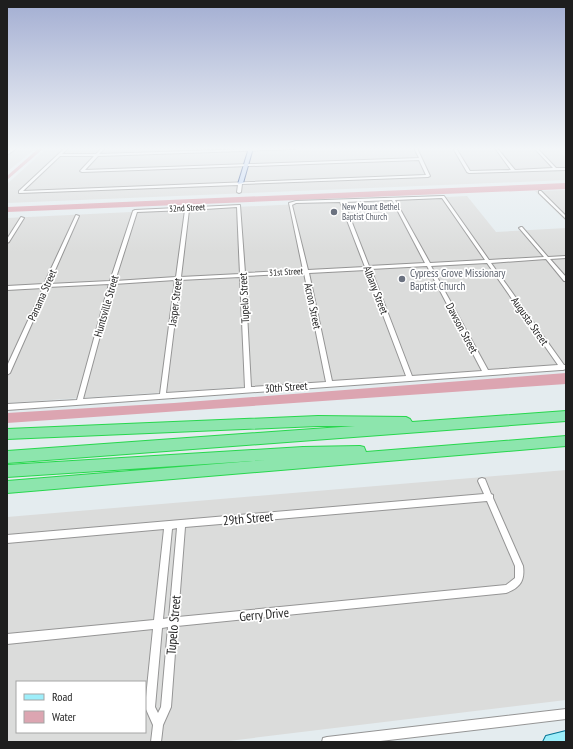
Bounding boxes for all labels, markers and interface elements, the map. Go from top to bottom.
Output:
street label: 32nd Street [168,201,206,214]
place label: New Mount Bethel Baptist Church [342,201,401,222]
marker: New Mount Bethel Baptist Church [329,207,339,217]
street label: Albany Street [360,264,392,316]
street label: 31st Street [269,265,304,278]
place label: Cypress Grove Missionary Baptist Church [410,266,506,293]
street label: Panama Street [24,267,60,323]
street label: Tupelo Street [236,272,252,324]
street label: Huntsville Street [90,273,122,339]
marker: Cypress Grove Missionary Baptist Church [397,274,407,284]
street label: Jasper Street [165,277,185,328]
street label: Acron Street [301,282,325,330]
street label: Augusta Street [508,294,552,348]
street label: Dawson Street [443,300,481,356]
street label: 30th Street [264,379,308,395]
street label: 29th Street [222,508,274,529]
street label: Tupelo Street [162,594,185,656]
street label: Gerry Drive [239,604,290,625]
legend [16,681,146,733]
text: Road [52,689,72,704]
text: Water [52,709,77,724]

